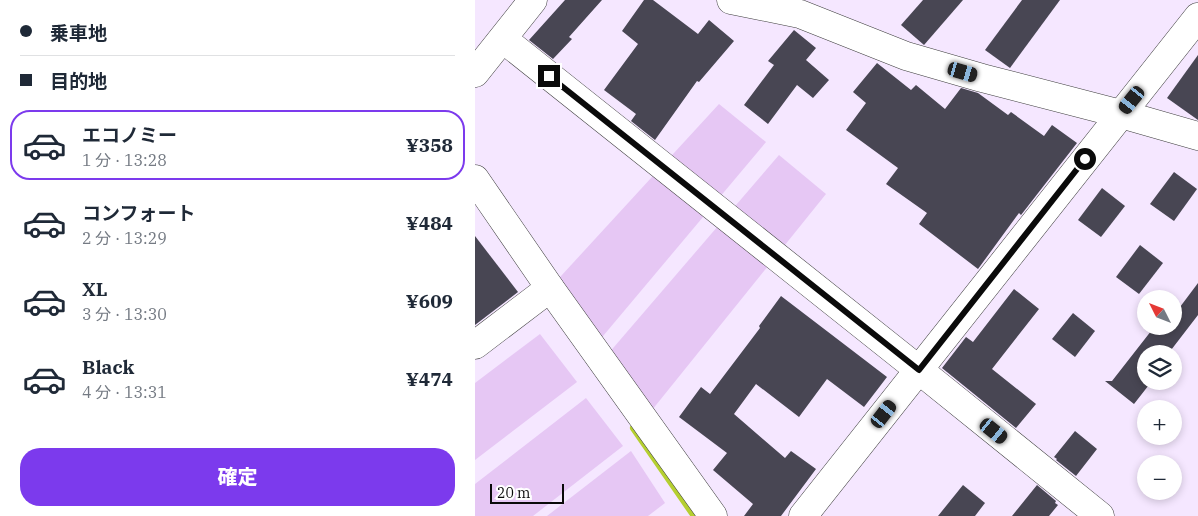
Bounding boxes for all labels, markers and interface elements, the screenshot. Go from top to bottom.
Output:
text: 乗車地 [50,21,107,45]
car [946,61,979,83]
route end [538,65,560,87]
text: 目的地 [50,69,107,93]
car [1116,84,1147,116]
icon: car [22,123,67,168]
text: エコノミー [82,123,177,147]
text: ¥358 [406,133,453,157]
route start [1074,148,1096,170]
text: 1 分 · 13:28 [82,150,167,170]
icon: car [22,201,67,246]
text: コンフォート [82,201,195,225]
text: ¥484 [406,211,453,235]
text: 2 分 · 13:29 [82,228,167,248]
text: XL [82,277,108,301]
icon: car [22,279,67,324]
text: ¥609 [406,289,453,313]
north arrow [1137,290,1183,335]
map controls [1137,290,1182,500]
text: 3 分 · 13:30 [82,304,167,324]
button: layers [1137,345,1182,390]
text: Black [82,355,134,379]
icon: car [22,357,67,402]
text: ¥474 [406,367,453,391]
text: 4 分 · 13:31 [82,382,167,402]
car [868,398,899,430]
button: + [1137,400,1182,445]
car [977,416,1010,446]
button: 確定 [20,448,455,506]
button: − [1137,455,1182,500]
scale bar [490,481,564,504]
text: 20 m [497,484,530,502]

